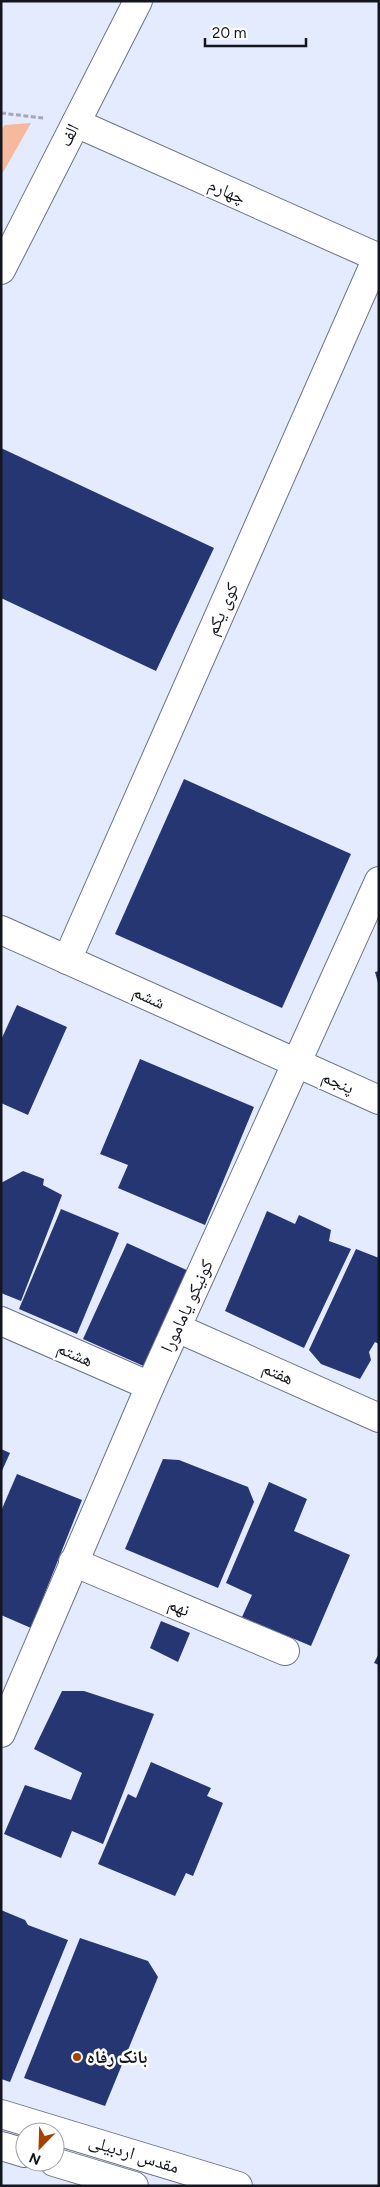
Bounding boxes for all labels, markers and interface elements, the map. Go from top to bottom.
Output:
scale bar [205,15,306,47]
text: 20 m [212,24,246,42]
street label: الف [54,120,84,150]
street label: چهارم [204,173,249,210]
street label: کوی یکم [201,579,244,639]
street label: ششم [129,980,169,1015]
street label: پنجم [318,1065,358,1100]
street label: کونیکو یامامورا [156,1256,218,1356]
street label: هشتم [53,1336,96,1372]
street label: هفتم [258,1356,297,1390]
street label: نهم [165,1593,193,1622]
place label: بانک رفاه [87,2046,148,2068]
marker: بانک رفاه [71,2051,83,2063]
north arrow [15,2122,65,2172]
street label: مقدس اردبیلی [86,2130,182,2178]
text: N [27,2149,43,2168]

